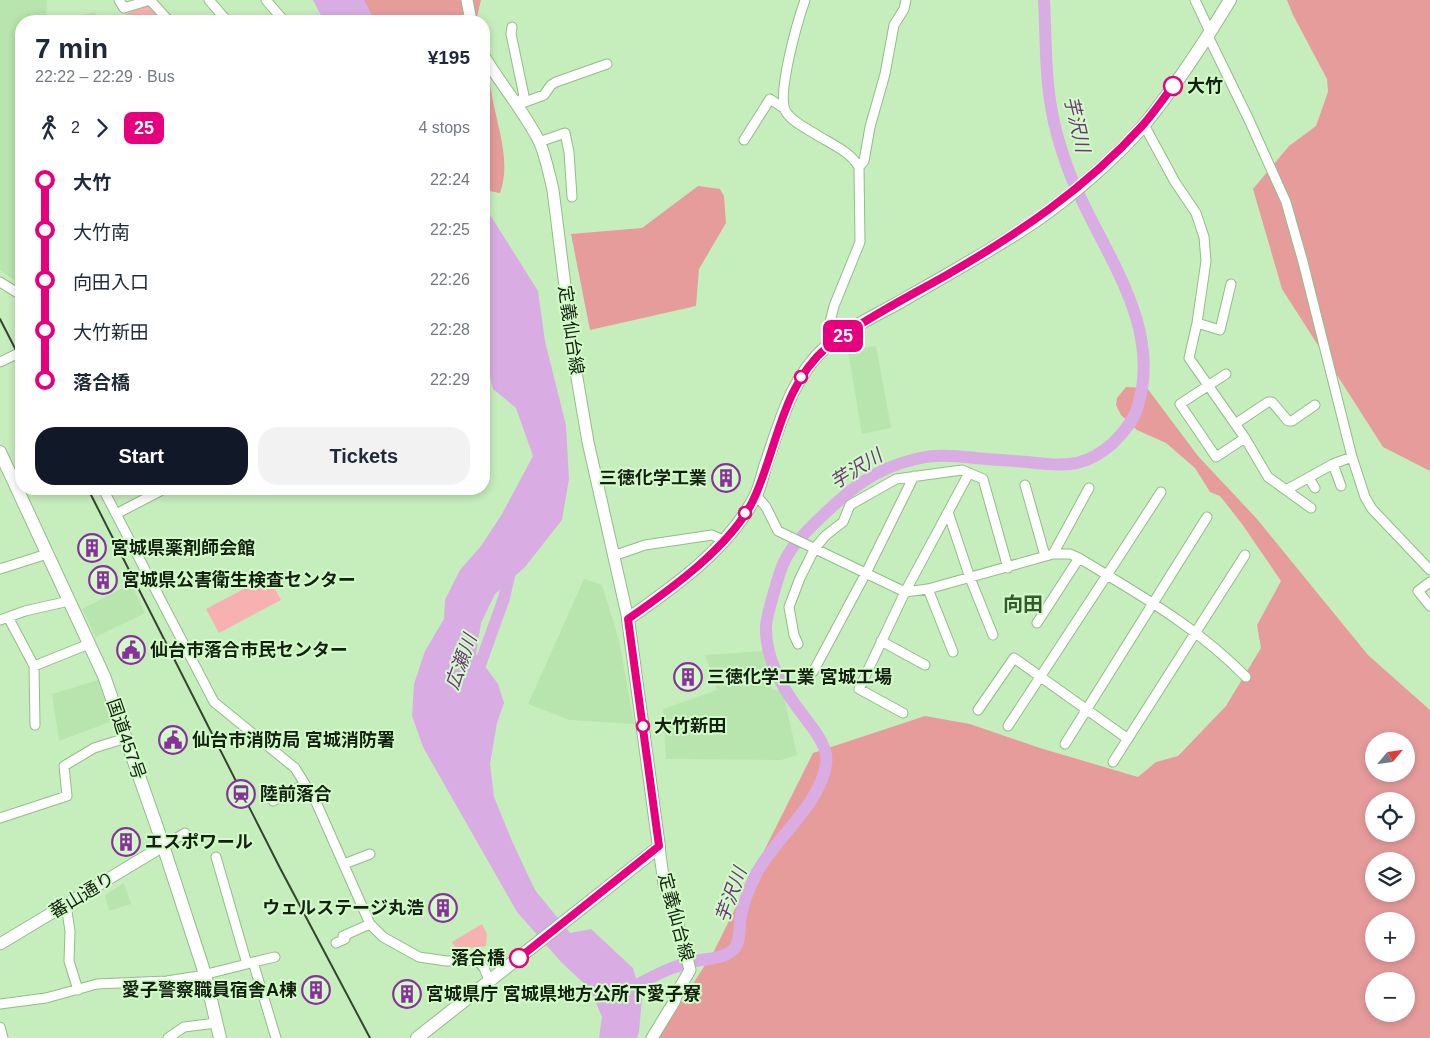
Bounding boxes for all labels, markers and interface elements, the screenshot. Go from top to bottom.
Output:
text: 7 min [35,33,108,64]
text: ¥195 [428,47,470,68]
text: 22:22 – 22:29 · Bus [35,68,175,85]
marker: 大竹 [1163,76,1183,96]
place label: 大竹 [1187,76,1223,96]
water label: 芋沢川 [1060,94,1094,156]
icon: walk [35,114,63,142]
icon: forward [88,114,116,142]
text: 25 [134,118,154,138]
text: 2 [71,119,80,136]
text: 4 stops [418,119,470,136]
text: 22:24 [430,171,470,188]
text: 大竹 [73,172,111,193]
text: 22:25 [430,221,470,238]
text: 大竹南 [73,222,130,243]
text: 22:26 [430,271,470,288]
text: 向田入口 [73,272,149,293]
street label: 定義仙台線 [555,284,587,376]
line badge: 25 [820,320,866,352]
text: 22:28 [430,321,470,338]
text: 大竹新田 [73,322,149,343]
text: 25 [833,326,853,346]
unlabelled marker [794,370,808,384]
text: 22:29 [430,371,470,388]
text: 落合橋 [73,372,130,393]
button: Start [35,427,248,485]
button: Tickets [258,427,470,485]
water label: 芋沢川 [826,444,887,493]
building icon: 三徳化学工業 [711,463,741,493]
place label: 三徳化学工業 [599,468,707,488]
unlabelled marker [738,506,752,520]
building icon: 宮城県薬剤師会館 [77,533,107,563]
place label: 宮城県薬剤師会館 [111,538,255,558]
building icon: 宮城県公害衛生検査センター [88,565,118,595]
place label: 宮城県公害衛生検査センター [122,569,356,590]
district label: 向田 [1003,593,1043,615]
water label: 広瀬川 [441,630,481,692]
public building icon: 仙台市落合市民センター [116,635,146,665]
place label: 仙台市落合市民センター [150,640,348,660]
building icon: 三徳化学工業 宮城工場 [673,662,703,692]
place label: 三徳化学工業 宮城工場 [707,667,892,687]
street label: 国道457号 [103,696,149,782]
place label: 大竹新田 [654,716,726,736]
marker: 大竹新田 [636,719,650,733]
public building icon: 仙台市消防局 宮城消防署 [158,725,188,755]
place label: 仙台市消防局 宮城消防署 [192,730,395,750]
north arrow [1365,732,1415,782]
map controls [1365,732,1415,1022]
station icon: 陸前落合 [226,779,256,809]
place label: 陸前落合 [260,784,332,804]
button: locate [1365,792,1415,842]
building icon: エスポワール [111,827,141,857]
place label: エスポワール [145,832,253,852]
button: layers [1365,852,1415,902]
water label: 芋沢川 [711,863,751,925]
street label: 蕃山通り [46,868,118,922]
street label: 定義仙台線 [655,871,697,963]
building icon: ウェルステージ丸浩 [428,893,458,923]
place label: ウェルステージ丸浩 [262,898,424,918]
button: + [1365,912,1415,962]
place label: 落合橋 [451,948,505,968]
marker: 落合橋 [509,948,529,968]
button: − [1365,972,1415,1022]
building icon: 愛子警察職員宿舎A棟 [301,975,331,1005]
building icon: 宮城県庁 宮城県地方公所下愛子寮 [392,979,422,1009]
place label: 愛子警察職員宿舎A棟 [122,980,297,1000]
place label: 宮城県庁 宮城県地方公所下愛子寮 [426,984,701,1004]

